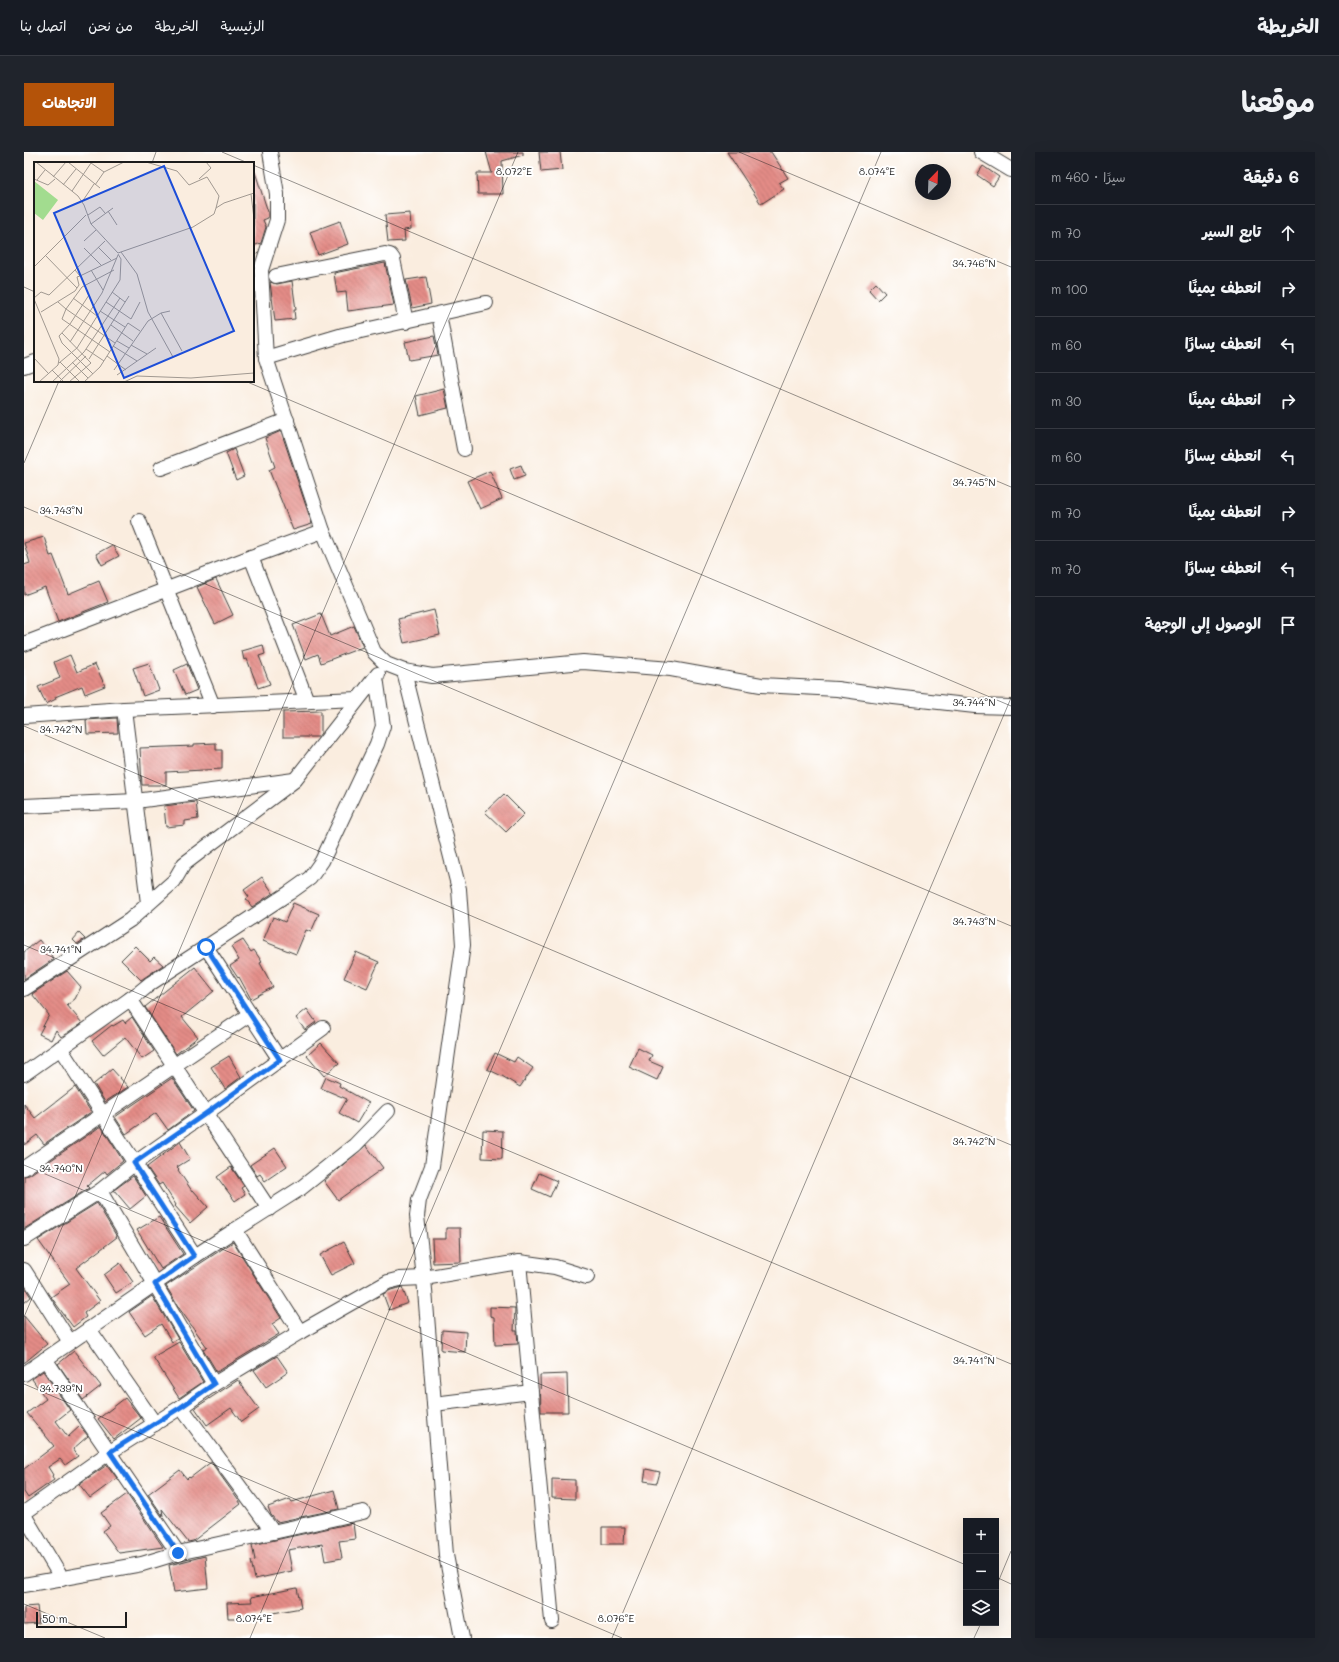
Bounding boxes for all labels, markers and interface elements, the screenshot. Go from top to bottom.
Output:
text: الخريطة [1257,13,1319,38]
text: اتصل بنا [20,16,66,35]
text: من نحن [88,16,133,35]
text: الخريطة [155,16,199,35]
text: الرئيسية [221,16,264,35]
button: الاتجاهات [24,83,114,126]
text: موقعنا [1241,83,1315,119]
inset map [34,162,254,382]
text: 8.072°E [496,164,532,178]
text: 8.074°E [859,164,895,178]
north arrow [915,164,951,200]
text: 6 دقيقة [1243,165,1299,187]
text: سيرًا · 460 m [1051,168,1126,185]
text: تابع السير [1202,221,1261,241]
icon: ahead [1277,222,1299,244]
text: 70 m [1051,224,1081,241]
text: 34.746°N [952,256,996,270]
text: انعطف يمينًا [1189,277,1261,297]
icon: right [1277,278,1299,300]
text: 100 m [1051,280,1087,297]
text: انعطف يسارًا [1185,333,1261,353]
icon: left [1277,334,1299,356]
text: 60 m [1051,336,1081,353]
text: انعطف يمينًا [1189,389,1261,409]
icon: right [1277,390,1299,412]
text: 30 m [1051,392,1081,409]
text: انعطف يسارًا [1185,445,1261,465]
icon: left [1277,446,1299,468]
text: 60 m [1051,448,1081,465]
text: 34.745°N [952,475,996,489]
text: انعطف يمينًا [1189,501,1261,521]
icon: right [1277,502,1299,524]
text: 34.743°N [39,503,83,517]
text: 70 m [1051,504,1081,521]
text: انعطف يسارًا [1185,557,1261,577]
icon: left [1277,558,1299,580]
text: 70 m [1051,560,1081,577]
text: الوصول إلى الوجهة [1145,613,1261,633]
icon: arrive [1277,614,1299,636]
text: 34.744°N [952,695,996,709]
text: 34.742°N [40,722,82,736]
text: 34.743°N [952,914,996,928]
route start [197,938,215,956]
text: 34.741°N [40,942,82,956]
text: 34.742°N [953,1134,995,1148]
text: 34.740°N [39,1161,83,1175]
text: 34.741°N [953,1353,995,1367]
text: 34.739°N [39,1381,83,1395]
map controls [963,1518,999,1626]
button: + [963,1518,999,1554]
route end [169,1544,187,1562]
button: − [963,1554,999,1590]
button: layers [963,1590,999,1626]
scale bar [36,1610,127,1629]
text: 50 m [42,1611,68,1626]
text: 8.074°E [236,1611,272,1625]
text: 8.076°E [598,1611,634,1625]

